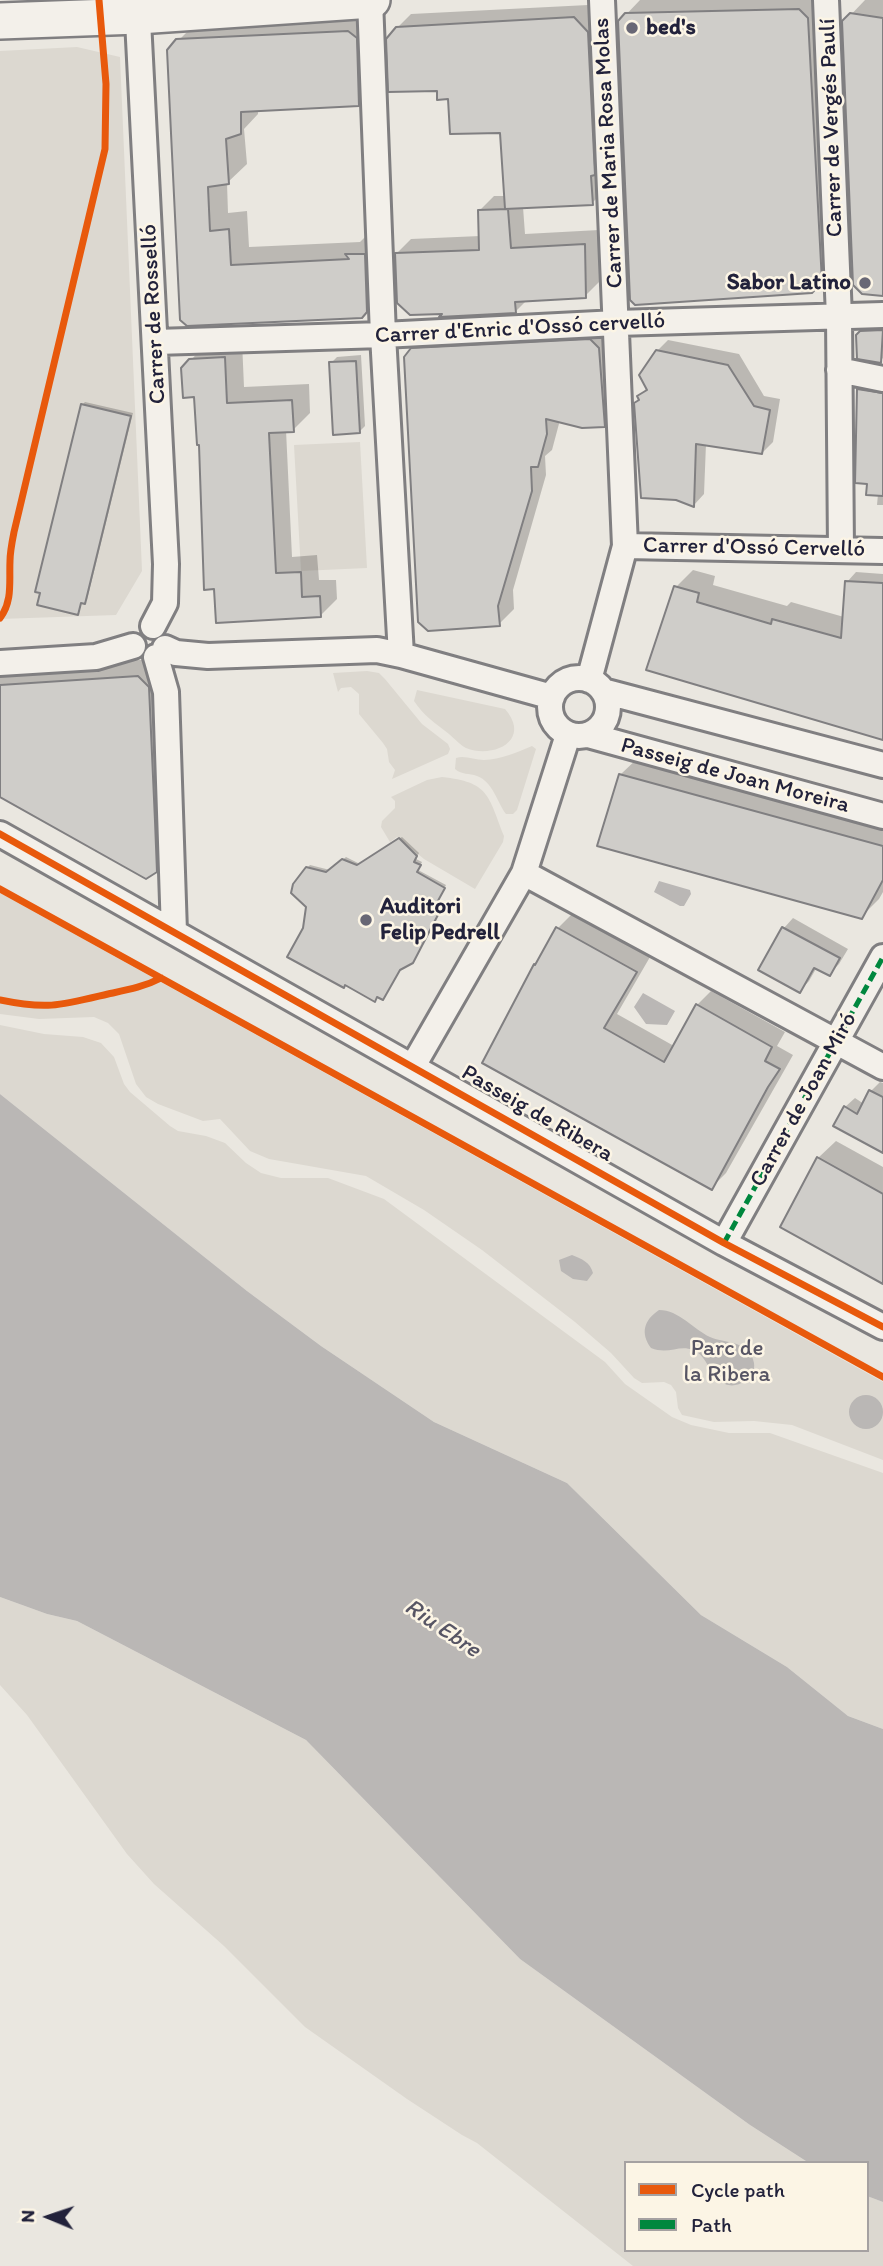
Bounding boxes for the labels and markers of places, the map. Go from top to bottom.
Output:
place label: bed's [646,14,696,42]
marker: bed's [624,20,640,36]
place label: Sabor Latino [727,269,851,297]
marker: Sabor Latino [857,275,873,291]
place label: Auditori Felip Pedrell [380,893,500,947]
marker: Auditori Felip Pedrell [358,912,374,928]

